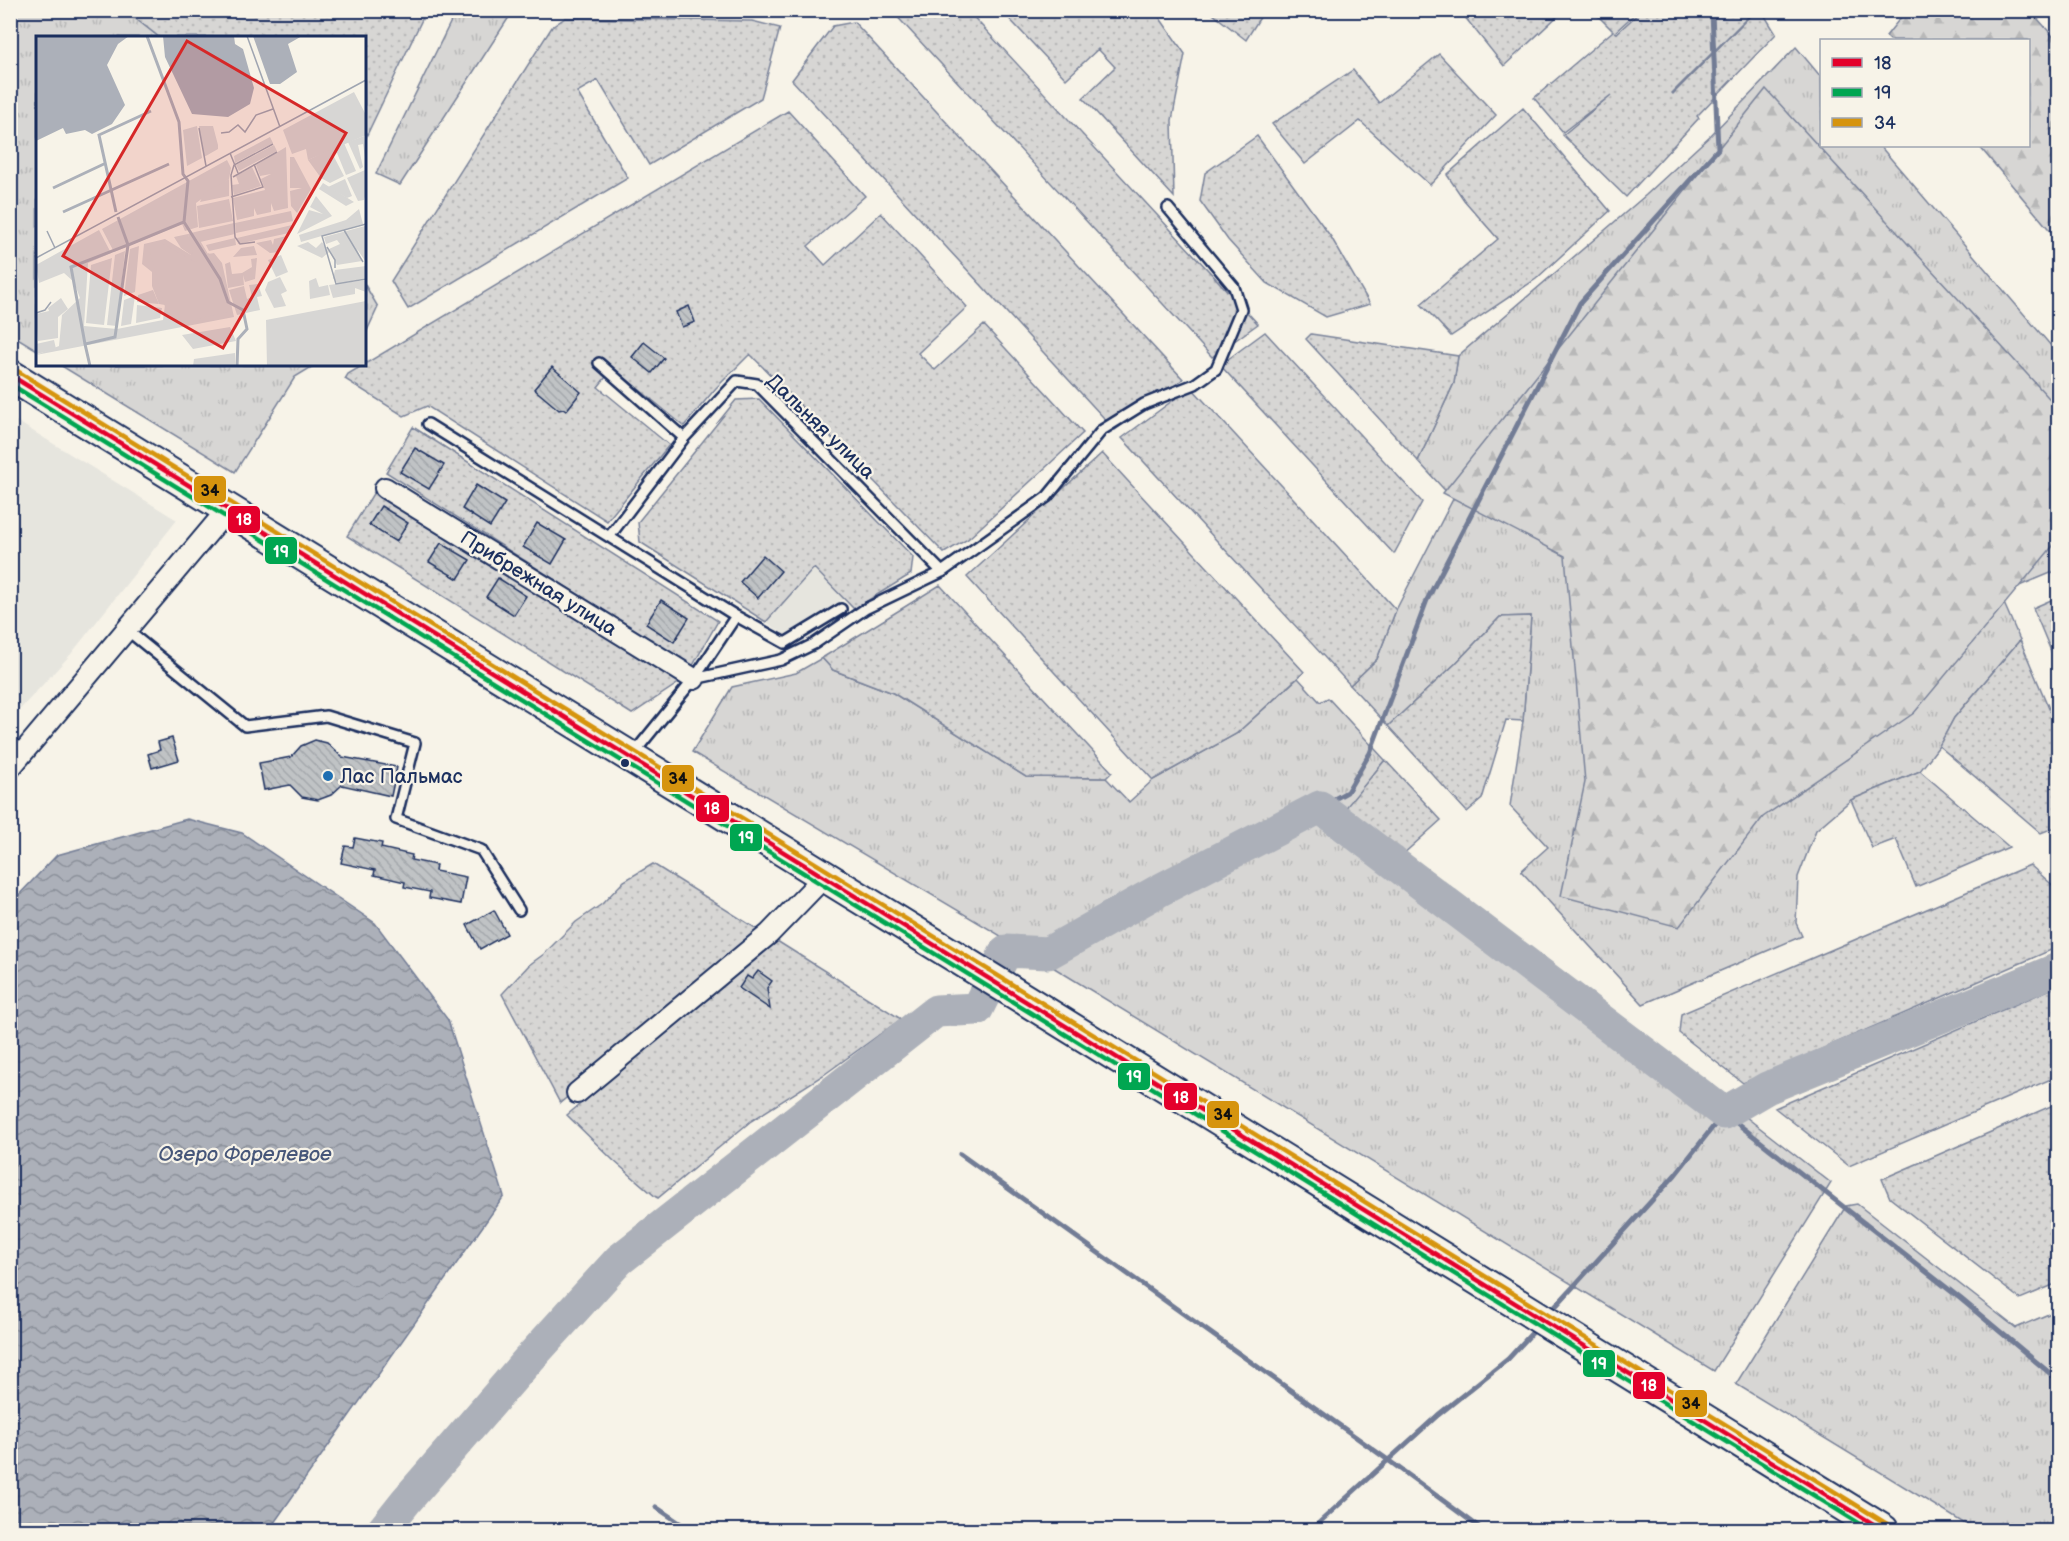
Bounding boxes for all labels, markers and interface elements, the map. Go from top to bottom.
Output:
inset map [36,36,366,366]
legend [1820,39,2030,147]
text: 18 [1874,53,1891,74]
text: 19 [1874,83,1891,104]
text: 34 [1874,113,1896,134]
street label: Дальняя улица [761,369,880,485]
line badge: 34 [193,475,227,504]
text: 34 [201,482,220,501]
line badge: 18 [227,505,261,534]
text: 18 [236,511,252,530]
street label: Прибрежная улица [456,526,621,642]
line badge: 19 [264,536,298,565]
text: 19 [273,543,289,562]
unlabelled marker [619,757,631,769]
line badge: 34 [661,764,695,793]
place label: Лас Пальмас [339,765,463,789]
marker: Лас Пальмас [321,769,335,783]
text: 34 [669,770,688,789]
line badge: 18 [695,794,730,823]
text: 18 [704,800,720,819]
line badge: 19 [729,823,763,852]
text: 19 [738,829,754,848]
line badge: 19 [1117,1062,1151,1091]
text: 19 [1126,1068,1142,1087]
line badge: 18 [1163,1082,1198,1111]
text: 18 [1173,1089,1189,1108]
line badge: 34 [1206,1100,1240,1129]
text: 34 [1214,1106,1233,1125]
water label: Озеро Форелевое [158,1142,332,1167]
line badge: 19 [1582,1349,1616,1378]
text: 19 [1591,1355,1607,1374]
line badge: 18 [1632,1371,1666,1400]
text: 18 [1641,1377,1657,1396]
line badge: 34 [1674,1389,1708,1418]
text: 34 [1682,1395,1701,1414]

